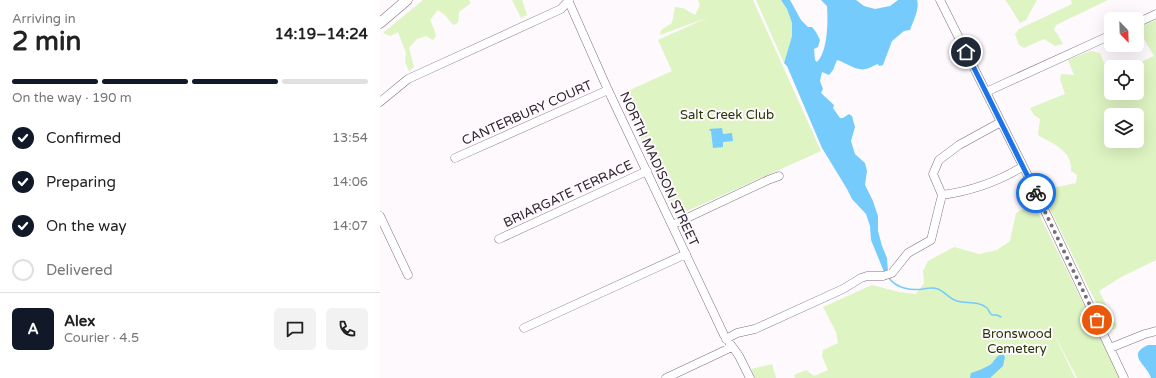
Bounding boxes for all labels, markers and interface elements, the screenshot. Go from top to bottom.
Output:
text: Arriving in [12,11,76,27]
north arrow [1104,12,1144,52]
map controls [1104,12,1144,148]
text: 14:19–14:24 [275,25,368,43]
text: 2 min [12,26,81,57]
pin [949,35,983,69]
icon: home [955,41,977,63]
button: locate [1104,60,1144,100]
street label: CANTERBURY COURT [459,77,595,149]
street label: NORTH MADISON STREET [616,89,702,249]
text: On the way · 190 m [12,90,132,106]
park label: Salt Creek Club [680,107,774,123]
button: layers [1104,108,1144,148]
icon: check [12,127,34,149]
text: Confirmed [46,129,121,147]
text: 13:54 [332,130,368,146]
street label: BRIARGATE TERRACE [501,157,635,231]
icon: check [12,171,34,193]
text: Preparing [46,173,116,191]
courier [1016,173,1056,213]
text: 14:06 [332,174,368,190]
icon: bike [1025,182,1047,204]
icon: check [12,215,34,237]
text: On the way [46,217,126,235]
text: 14:07 [332,218,368,234]
text: Delivered [46,261,113,279]
pin [1080,303,1114,337]
button: chat [274,308,316,350]
button: phone [326,308,368,350]
icon: bag [1086,309,1108,331]
text: Alex [64,312,95,330]
text: A [27,320,39,338]
park label: Bronswood Cemetery [982,326,1052,357]
text: Courier · 4.5 [64,330,139,346]

